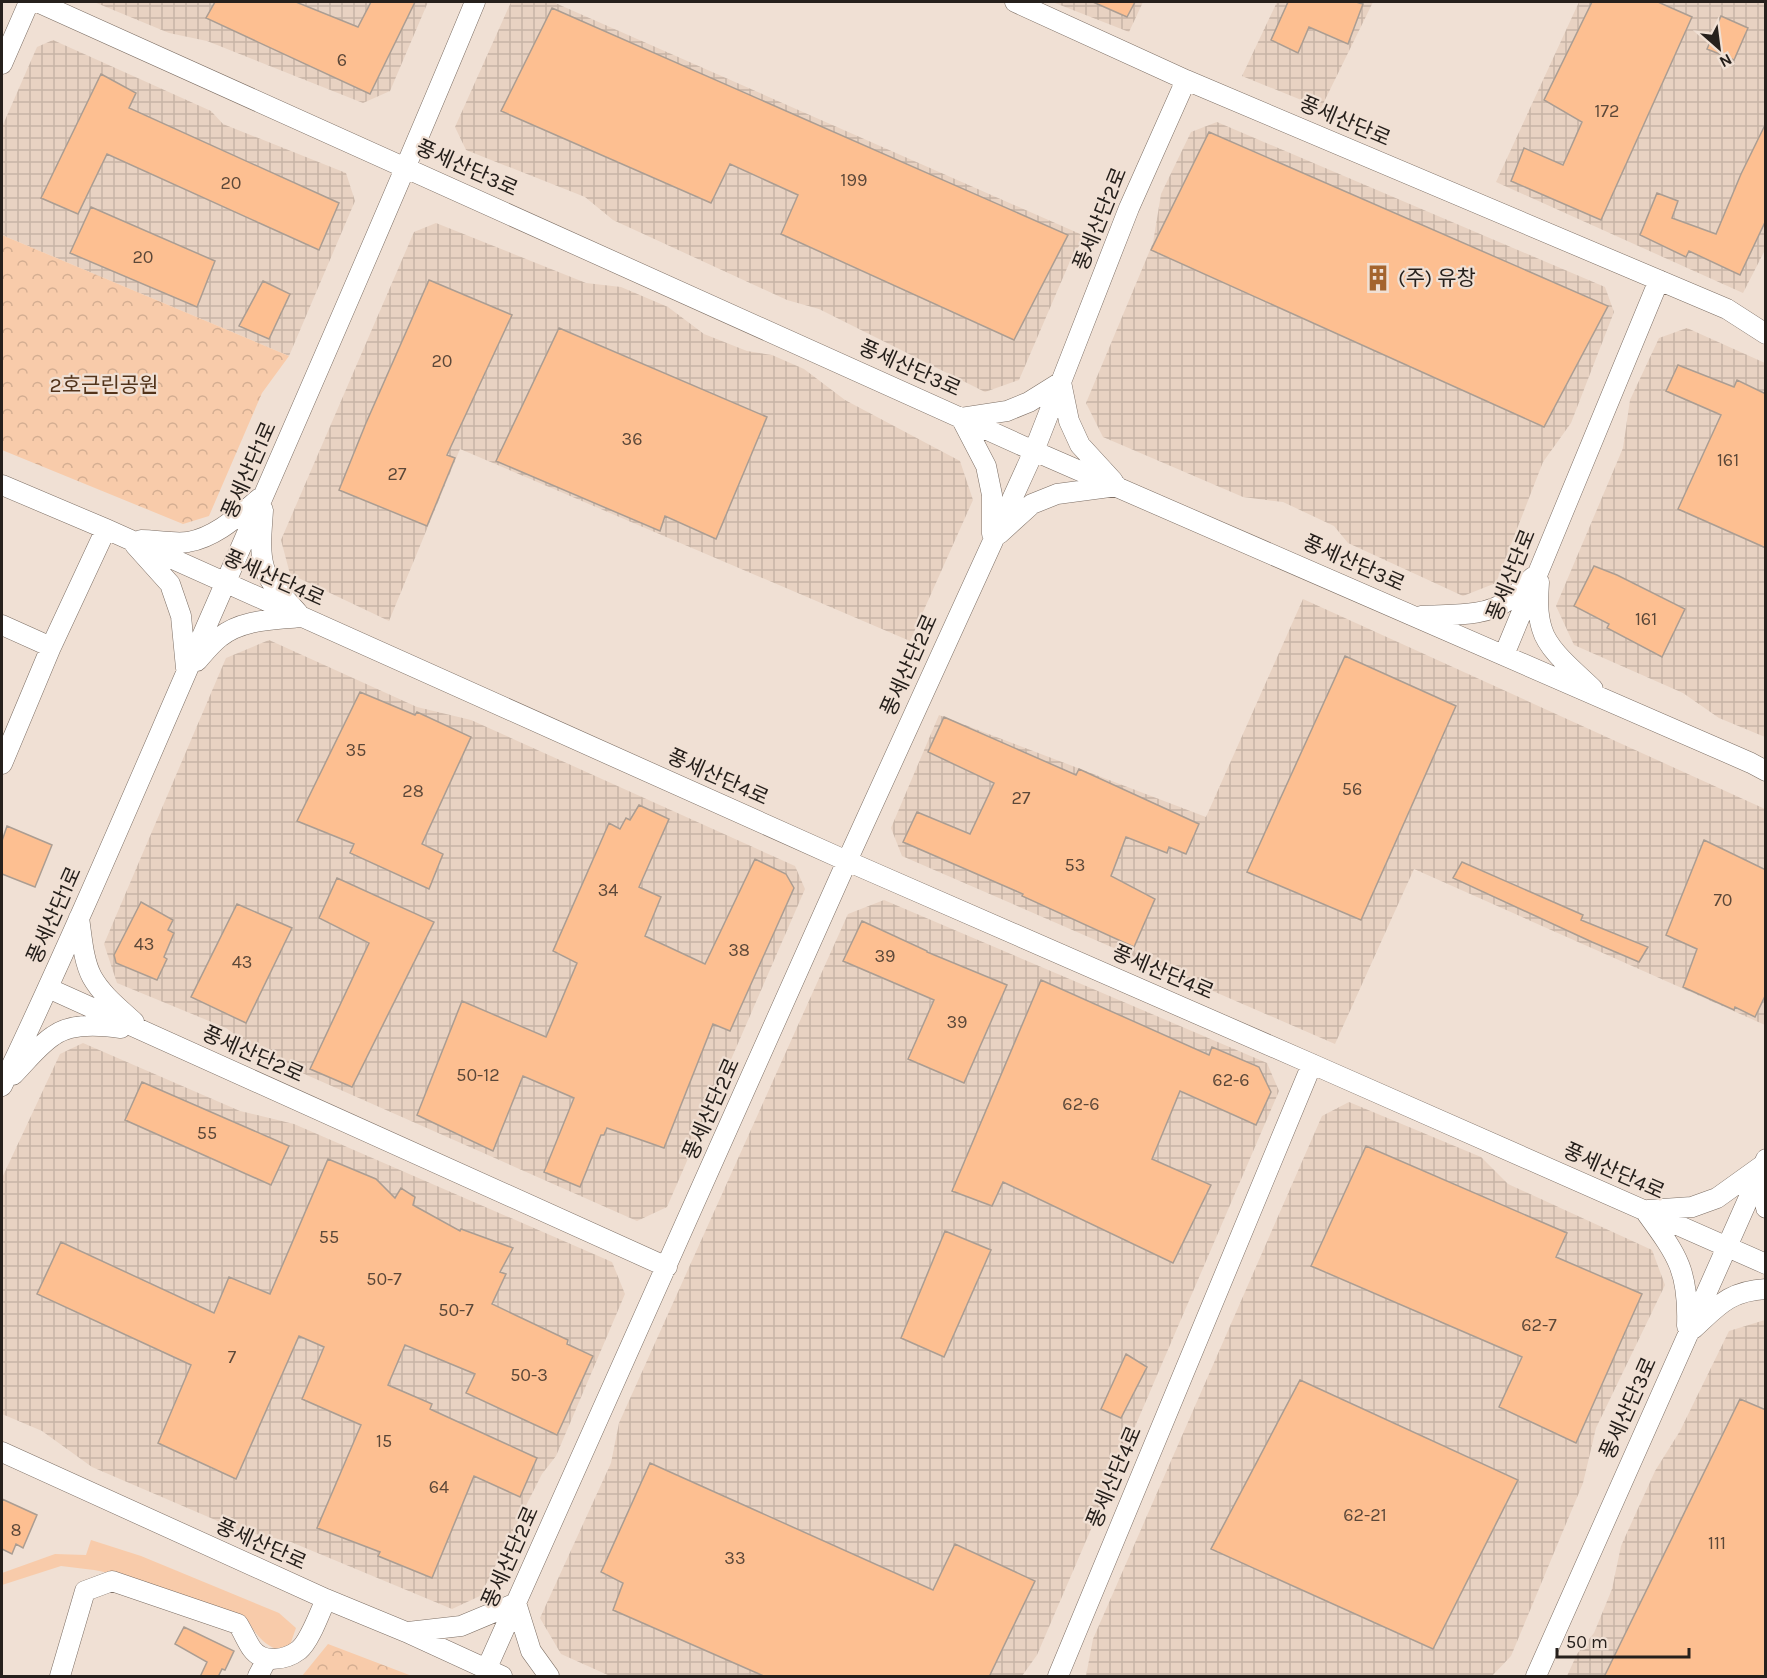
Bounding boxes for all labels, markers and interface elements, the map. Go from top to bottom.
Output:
north arrow [1689,18,1749,78]
house number: 6 [337,49,347,71]
text: N [1716,50,1735,72]
street label: 풍세산단로 [1296,91,1394,151]
house number: 172 [1595,100,1619,122]
street label: 풍세산단3로 [412,135,522,201]
street label: 풍세산단2로 [1068,164,1132,274]
house number: 199 [841,169,867,191]
house number: 20 [220,172,242,194]
house number: 20 [132,246,154,268]
building icon: (주) 유창 [1363,263,1393,293]
place label: (주) 유창 [1398,266,1476,290]
street label: 풍세산단3로 [855,335,965,401]
house number: 20 [431,350,453,372]
park label: 2호근린공원 [50,373,158,397]
street label: 풍세산단1로 [217,418,281,522]
house number: 36 [622,428,642,450]
house number: 161 [1717,449,1739,471]
house number: 27 [388,463,407,485]
street label: 풍세산단로 [1482,526,1540,624]
street label: 풍세산단3로 [1299,530,1409,596]
street label: 풍세산단4로 [220,545,328,611]
house number: 161 [1635,608,1657,630]
street label: 풍세산단2로 [876,610,942,720]
house number: 35 [346,739,366,761]
street label: 풍세산단4로 [664,744,772,810]
house number: 56 [1342,778,1362,800]
house number: 28 [402,780,424,802]
house number: 27 [1012,787,1031,809]
house number: 53 [1065,854,1085,876]
street label: 풍세산단1로 [22,863,86,967]
house number: 34 [598,879,618,901]
house number: 70 [1713,889,1733,911]
house number: 43 [134,933,154,955]
house number: 38 [728,939,750,961]
street label: 풍세산단4로 [1108,940,1218,1004]
house number: 39 [874,945,896,967]
house number: 43 [232,951,252,973]
house number: 39 [946,1011,968,1033]
street label: 풍세산단2로 [198,1021,308,1087]
street label: 풍세산단2로 [678,1054,744,1164]
house number: 50-12 [456,1064,500,1086]
house number: 62-6 [1212,1069,1250,1091]
house number: 62-6 [1062,1093,1100,1115]
house number: 55 [197,1122,217,1144]
street label: 풍세산단4로 [1560,1138,1668,1204]
house number: 55 [319,1226,339,1248]
house number: 50-7 [366,1268,402,1290]
house number: 50-7 [438,1299,474,1321]
house number: 62-7 [1521,1314,1557,1336]
house number: 7 [228,1346,237,1368]
street label: 풍세산단3로 [1595,1353,1661,1463]
house number: 50-3 [510,1364,548,1386]
street label: 풍세산단4로 [1082,1422,1146,1532]
house number: 15 [376,1430,392,1452]
house number: 64 [429,1476,449,1498]
street label: 풍세산단2로 [477,1502,543,1612]
house number: 62-21 [1343,1504,1387,1526]
street label: 풍세산단로 [212,1513,310,1575]
house number: 8 [10,1519,22,1541]
house number: 111 [1708,1532,1726,1554]
house number: 33 [724,1547,746,1569]
scale bar [1557,1621,1689,1659]
text: 50 m [1566,1631,1608,1653]

